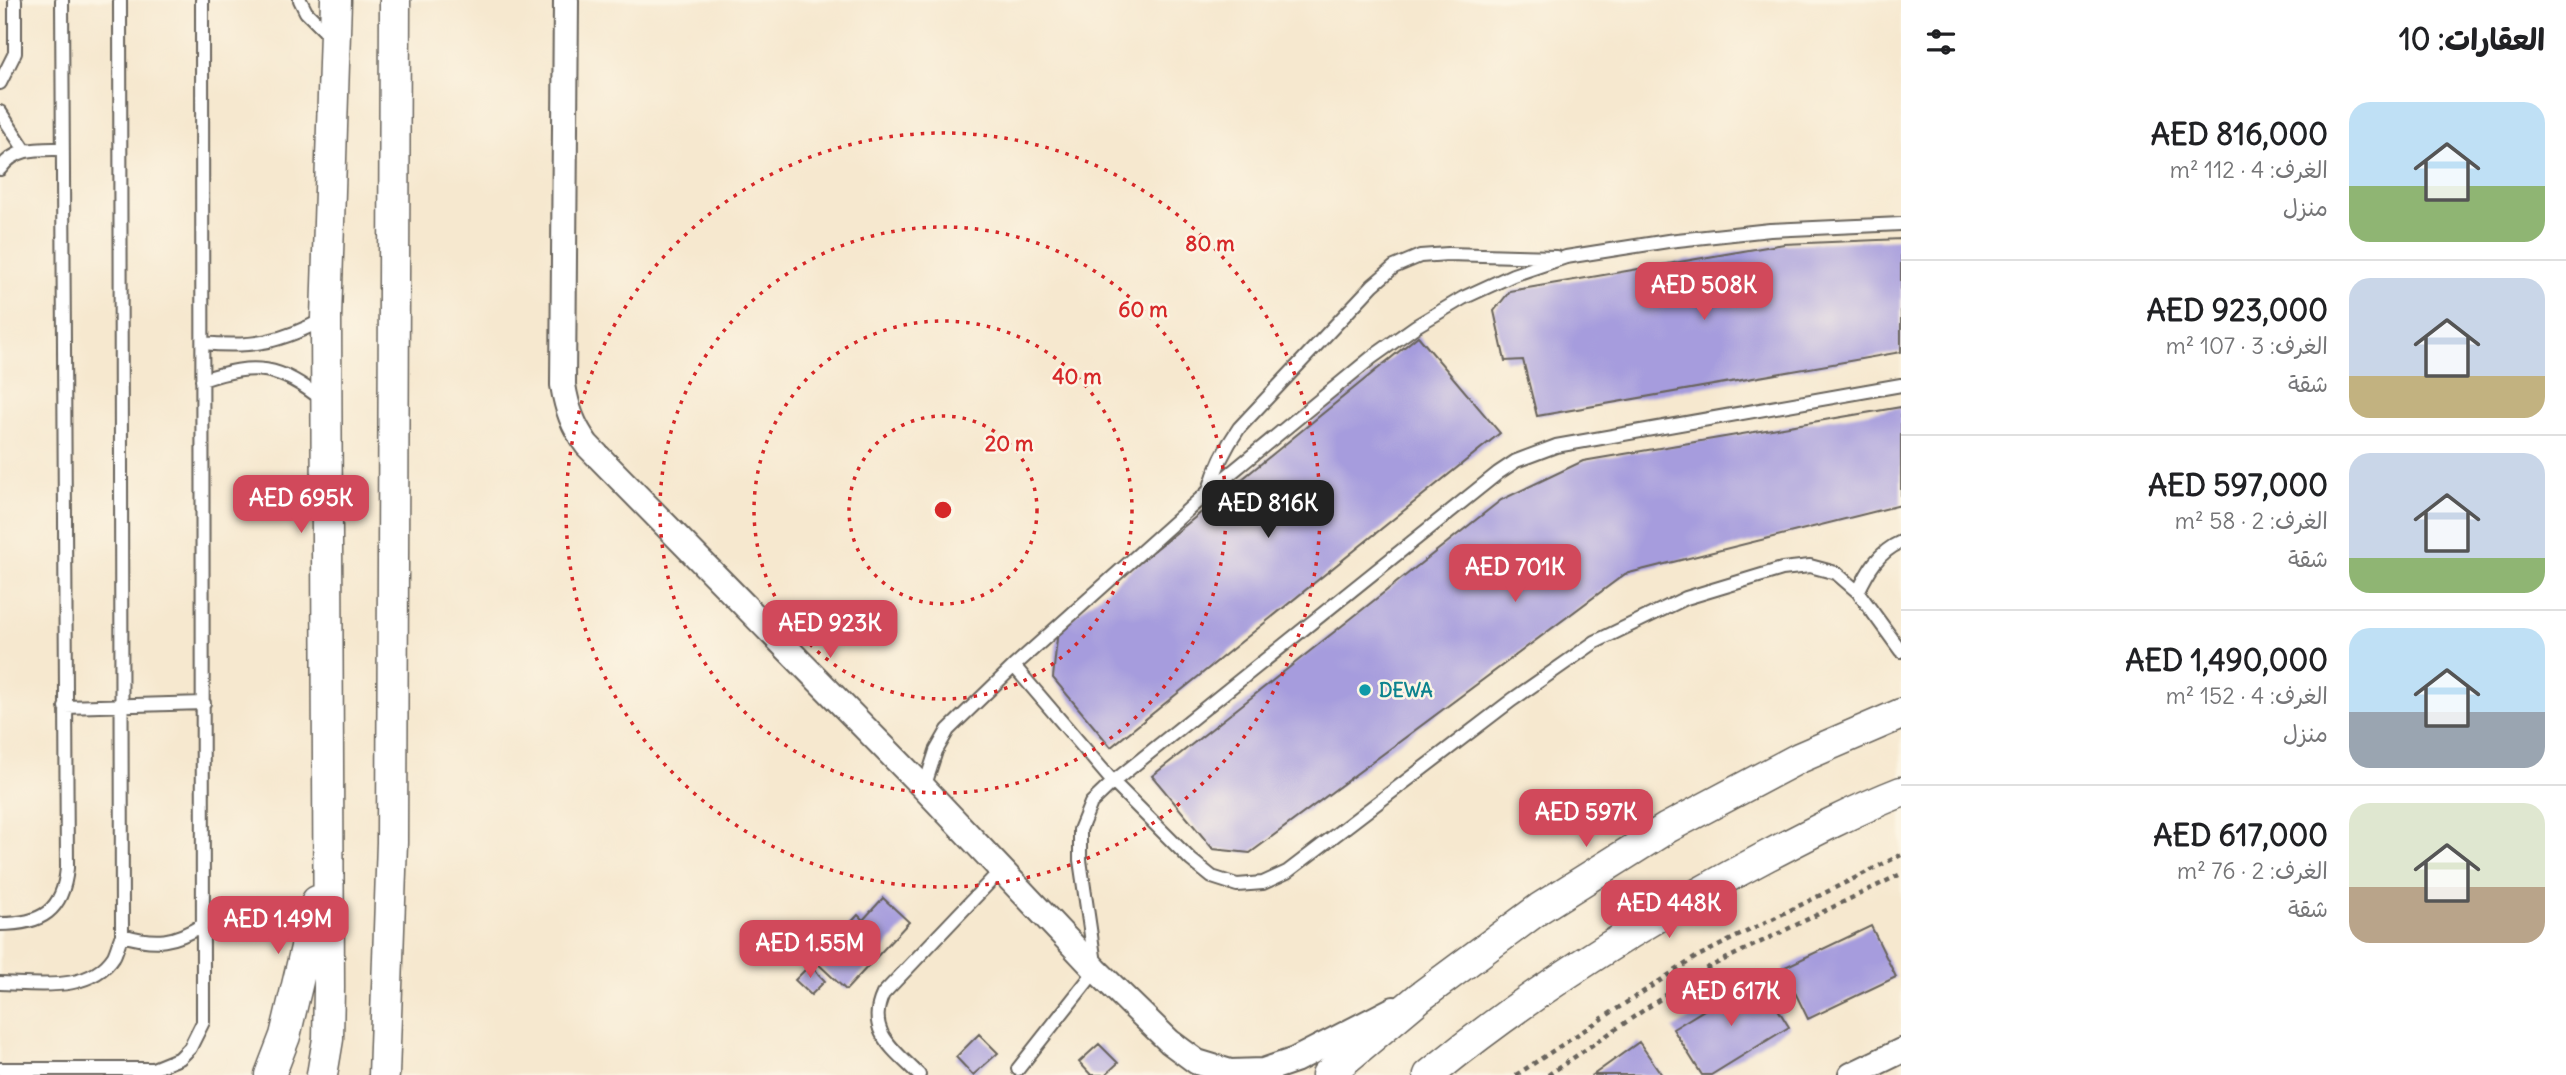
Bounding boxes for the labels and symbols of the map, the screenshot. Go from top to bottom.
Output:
text: 80 m [1185,230,1235,257]
pin: AED 508K [1632,262,1776,322]
text: 60 m [1118,296,1168,323]
text: 40 m [1052,363,1102,390]
text: 20 m [985,430,1034,457]
pin: AED 695K [229,476,373,535]
pin: AED 816K [1196,480,1340,540]
centre of rings [931,498,955,522]
pin: AED 701K [1443,544,1587,604]
pin: AED 923K [758,600,902,660]
place label: DEWA [1379,678,1433,702]
marker: DEWA [1357,682,1373,698]
pin: AED 597K [1514,790,1658,849]
pin: AED 448K [1597,880,1741,940]
pin: AED 1.49M [198,897,358,956]
pin: AED 1.55M [730,920,890,980]
pin: AED 617K [1659,968,1803,1028]

